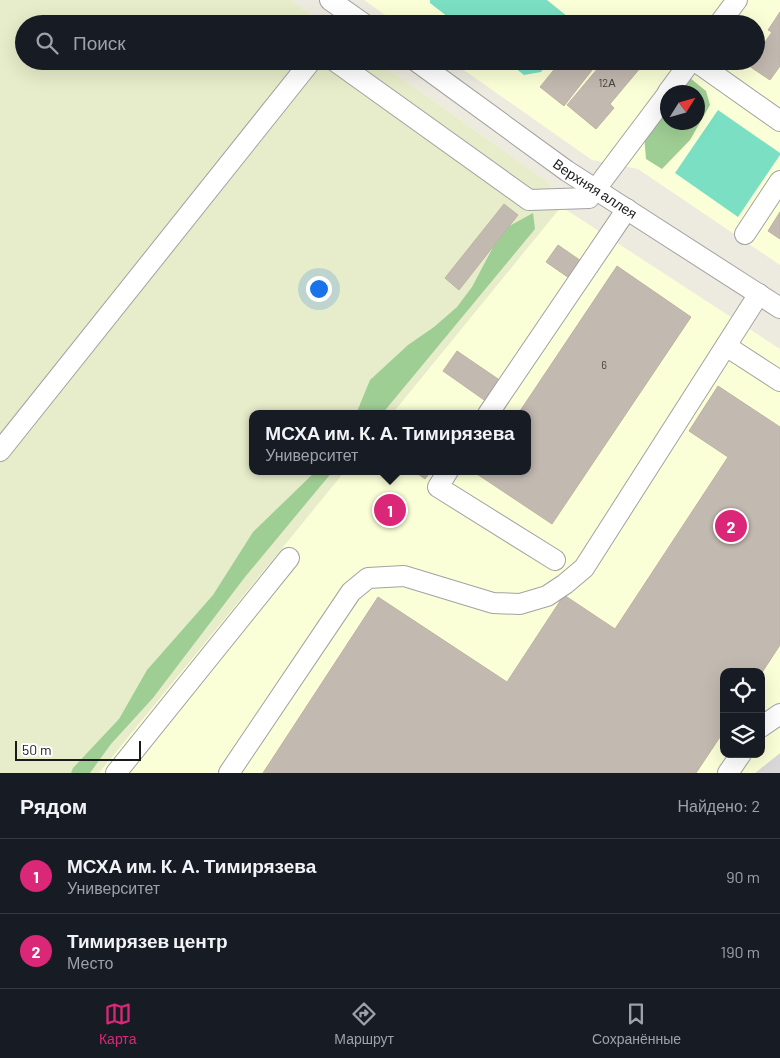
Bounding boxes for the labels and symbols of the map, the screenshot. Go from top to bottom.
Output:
house number: 12А [598,76,616,89]
north arrow [660,85,705,130]
street label: Верхняя аллея [550,155,641,222]
your location [306,276,332,302]
house number: 6 [601,358,607,371]
pin: 1 [374,491,406,529]
pin: 2 [715,507,747,545]
scale bar [15,738,141,761]

